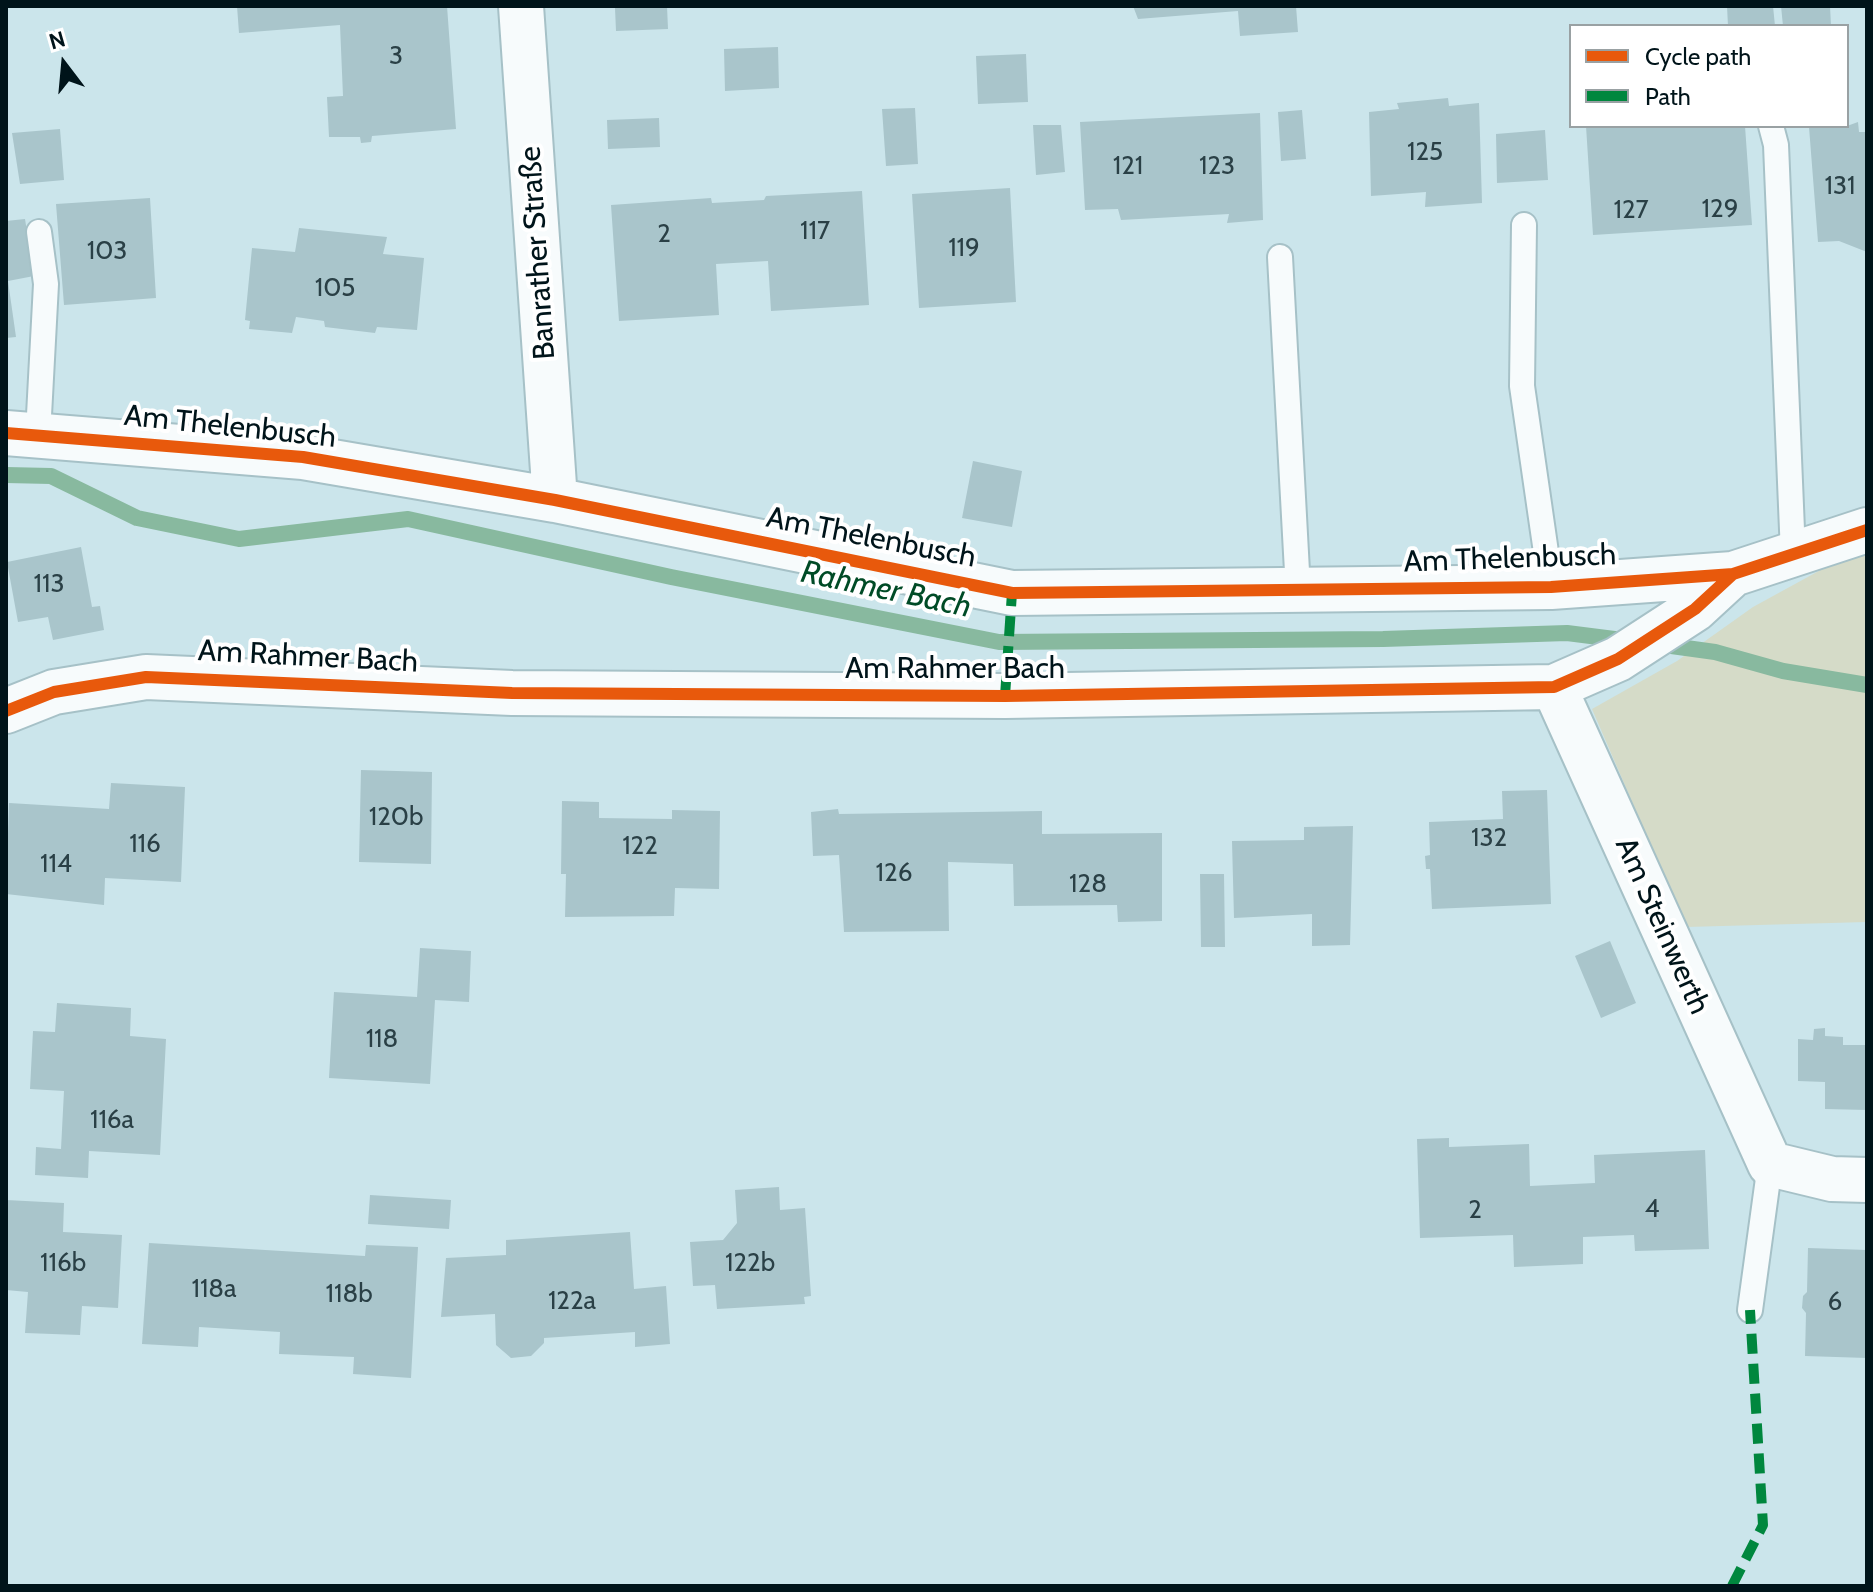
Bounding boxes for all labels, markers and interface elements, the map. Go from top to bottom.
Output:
north arrow [24,24,104,104]
legend [1569,24,1849,128]
text: N [46,25,68,56]
house number: 3 [389,40,403,72]
text: Cycle path [1645,42,1751,71]
text: Path [1645,82,1691,111]
house number: 125 [1407,136,1443,168]
street label: Banrather Straße [513,145,563,361]
house number: 121 [1113,150,1143,182]
house number: 123 [1199,150,1235,182]
house number: 131 [1824,170,1856,202]
house number: 129 [1702,193,1738,225]
house number: 127 [1613,194,1649,226]
house number: 117 [800,215,830,247]
house number: 2 [657,218,671,250]
house number: 119 [948,232,980,264]
house number: 103 [87,235,127,267]
house number: 105 [315,272,355,304]
street label: Am Thelenbusch [122,398,338,456]
street label: Am Thelenbusch [763,500,979,576]
street label: Am Thelenbusch [1403,537,1617,581]
water label: Rahmer Bach [798,553,974,627]
house number: 113 [33,568,65,600]
street label: Am Rahmer Bach [197,633,419,681]
street label: Am Rahmer Bach [845,651,1065,687]
house number: 120b [369,801,423,833]
house number: 132 [1471,822,1507,854]
house number: 116 [129,828,161,860]
house number: 122 [622,830,658,862]
street label: Am Steinwerth [1607,832,1717,1020]
house number: 114 [40,848,72,880]
house number: 126 [876,857,912,889]
house number: 128 [1069,868,1107,900]
house number: 118 [366,1023,398,1055]
house number: 116a [90,1104,134,1136]
house number: 4 [1644,1193,1660,1225]
house number: 2 [1468,1194,1482,1226]
house number: 116b [40,1247,86,1279]
house number: 122b [725,1247,775,1279]
house number: 118a [191,1273,237,1305]
house number: 118b [325,1278,373,1310]
house number: 122a [548,1285,596,1317]
house number: 6 [1828,1286,1842,1318]

